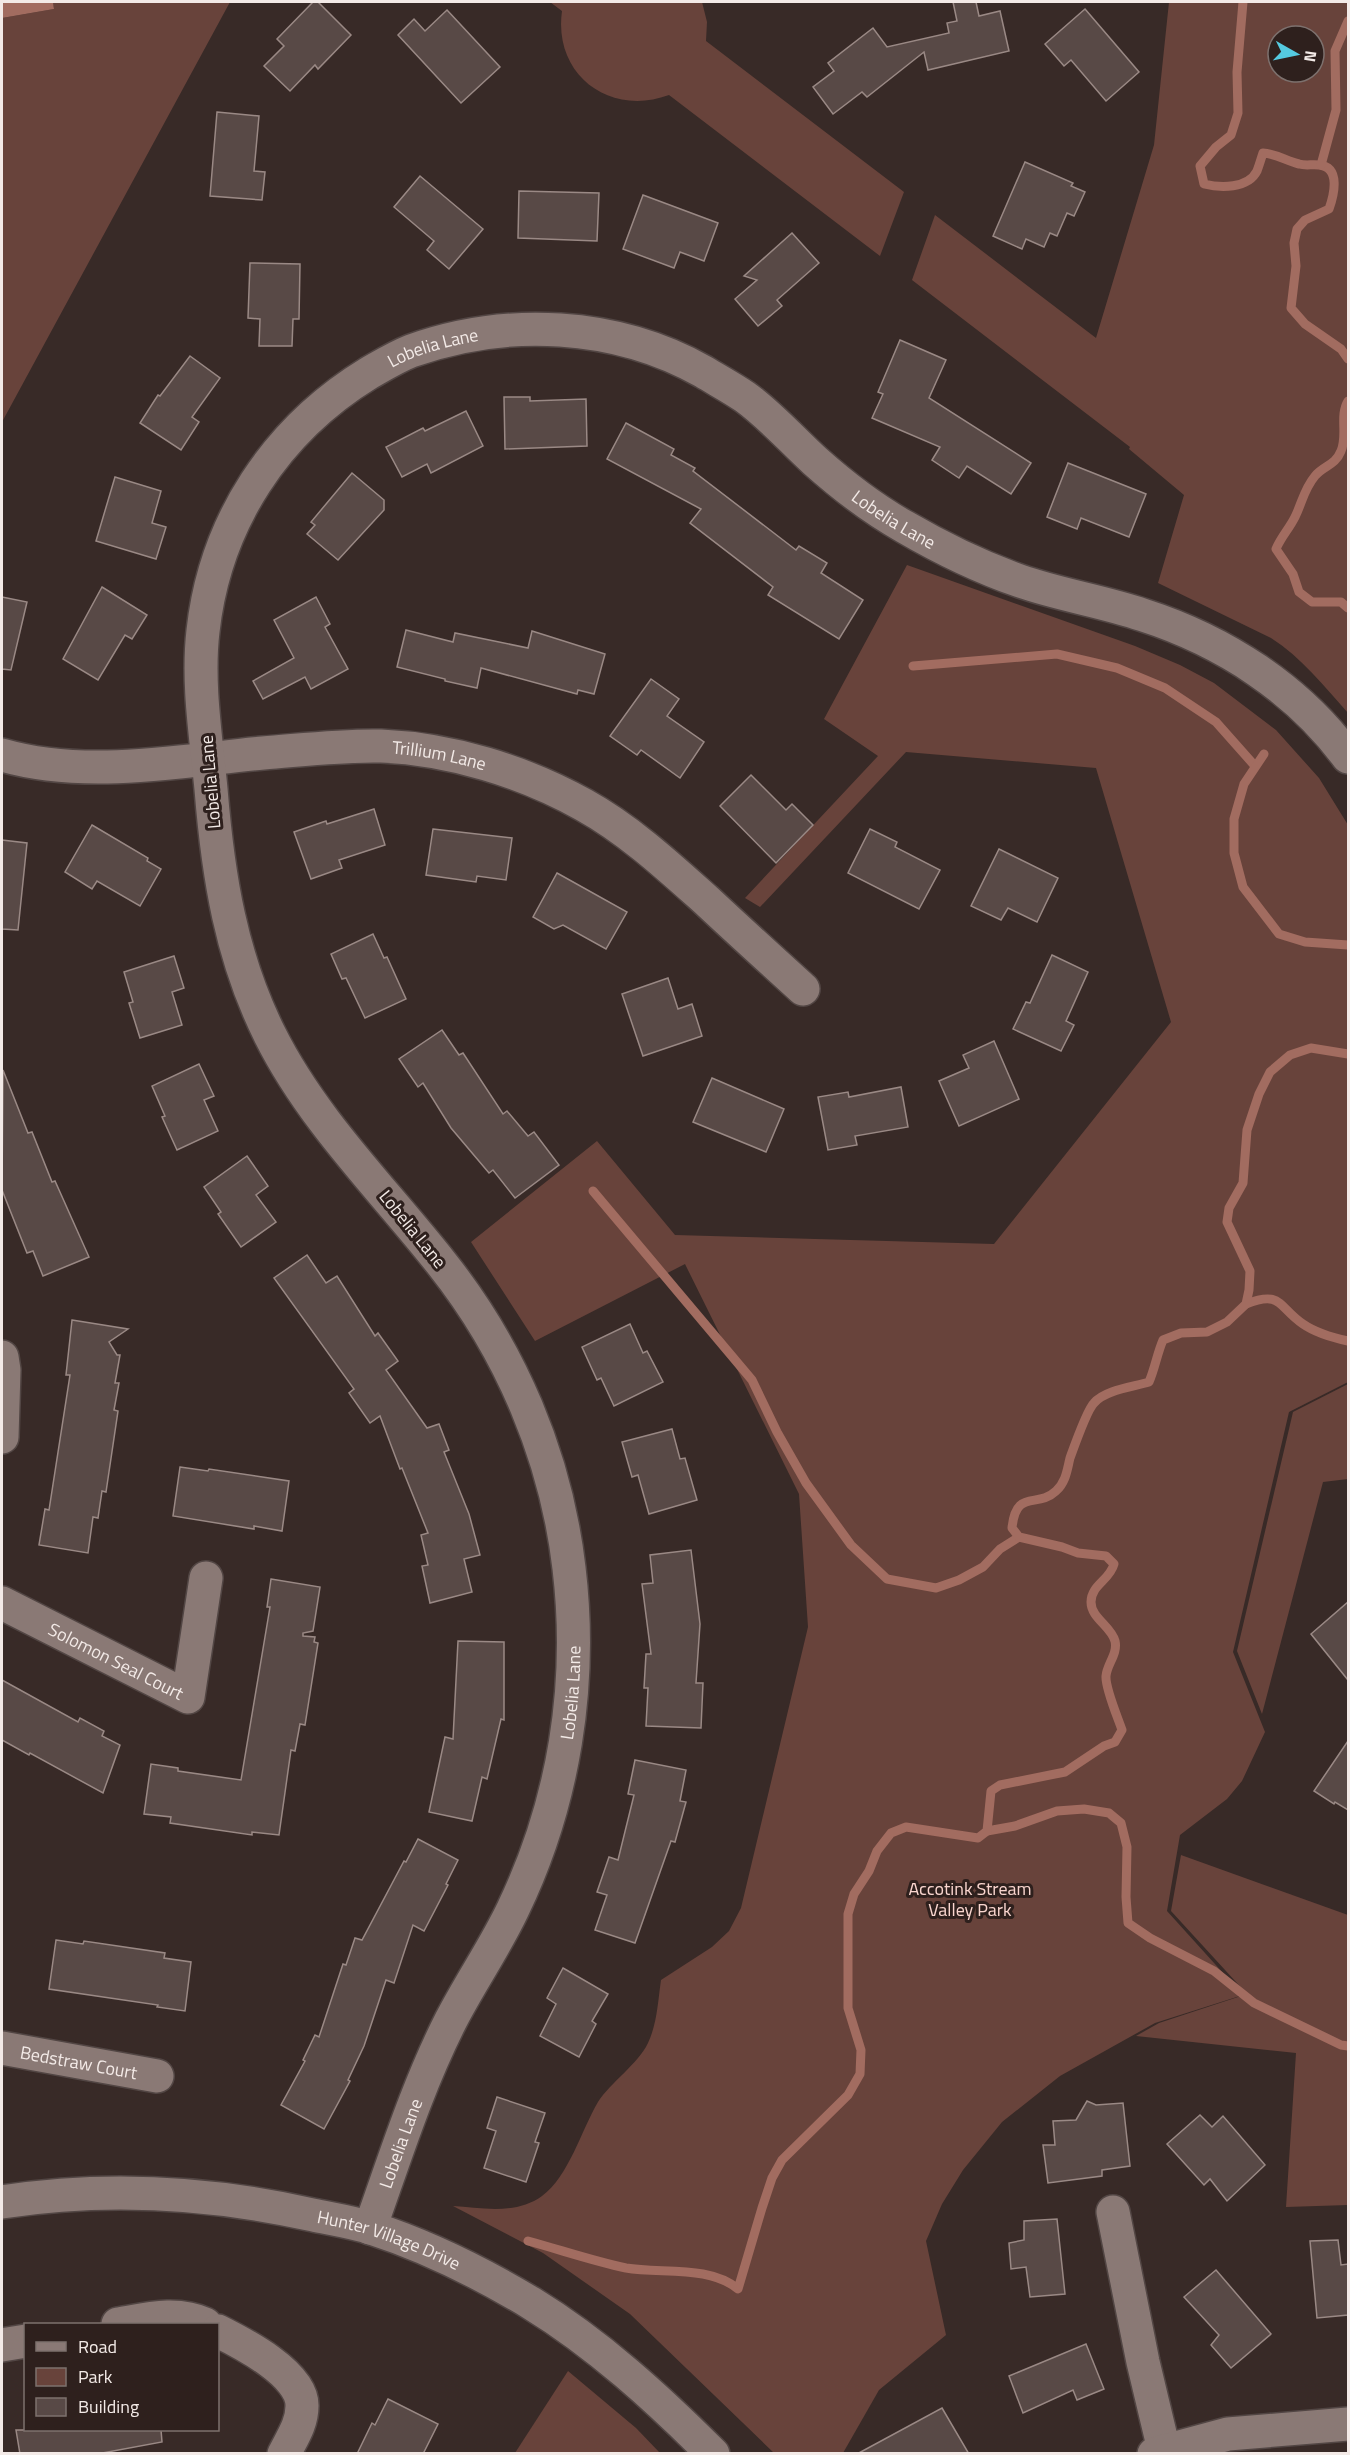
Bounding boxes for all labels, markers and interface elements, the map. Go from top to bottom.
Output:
north arrow [1266,24,1326,84]
text: N [1298,49,1324,64]
street label: Lobelia Lane [382,321,480,374]
street label: Lobelia Lane [846,483,941,555]
street label: Trillium Lane [391,733,490,777]
street label: Lobelia Lane [192,734,228,830]
street label: Lobelia Lane [373,1184,453,1274]
street label: Solomon Seal Court [44,1615,189,1707]
street label: Lobelia Lane [553,1645,587,1741]
park label: Accotink Stream Valley Park [908,1875,1032,1923]
street label: Bedstraw Court [18,2038,140,2086]
street label: Lobelia Lane [371,2094,429,2192]
street label: Hunter Village Drive [315,2203,465,2276]
legend [24,2323,219,2431]
text: Road [78,2333,117,2360]
text: Park [78,2363,113,2390]
text: Building [78,2393,139,2420]

